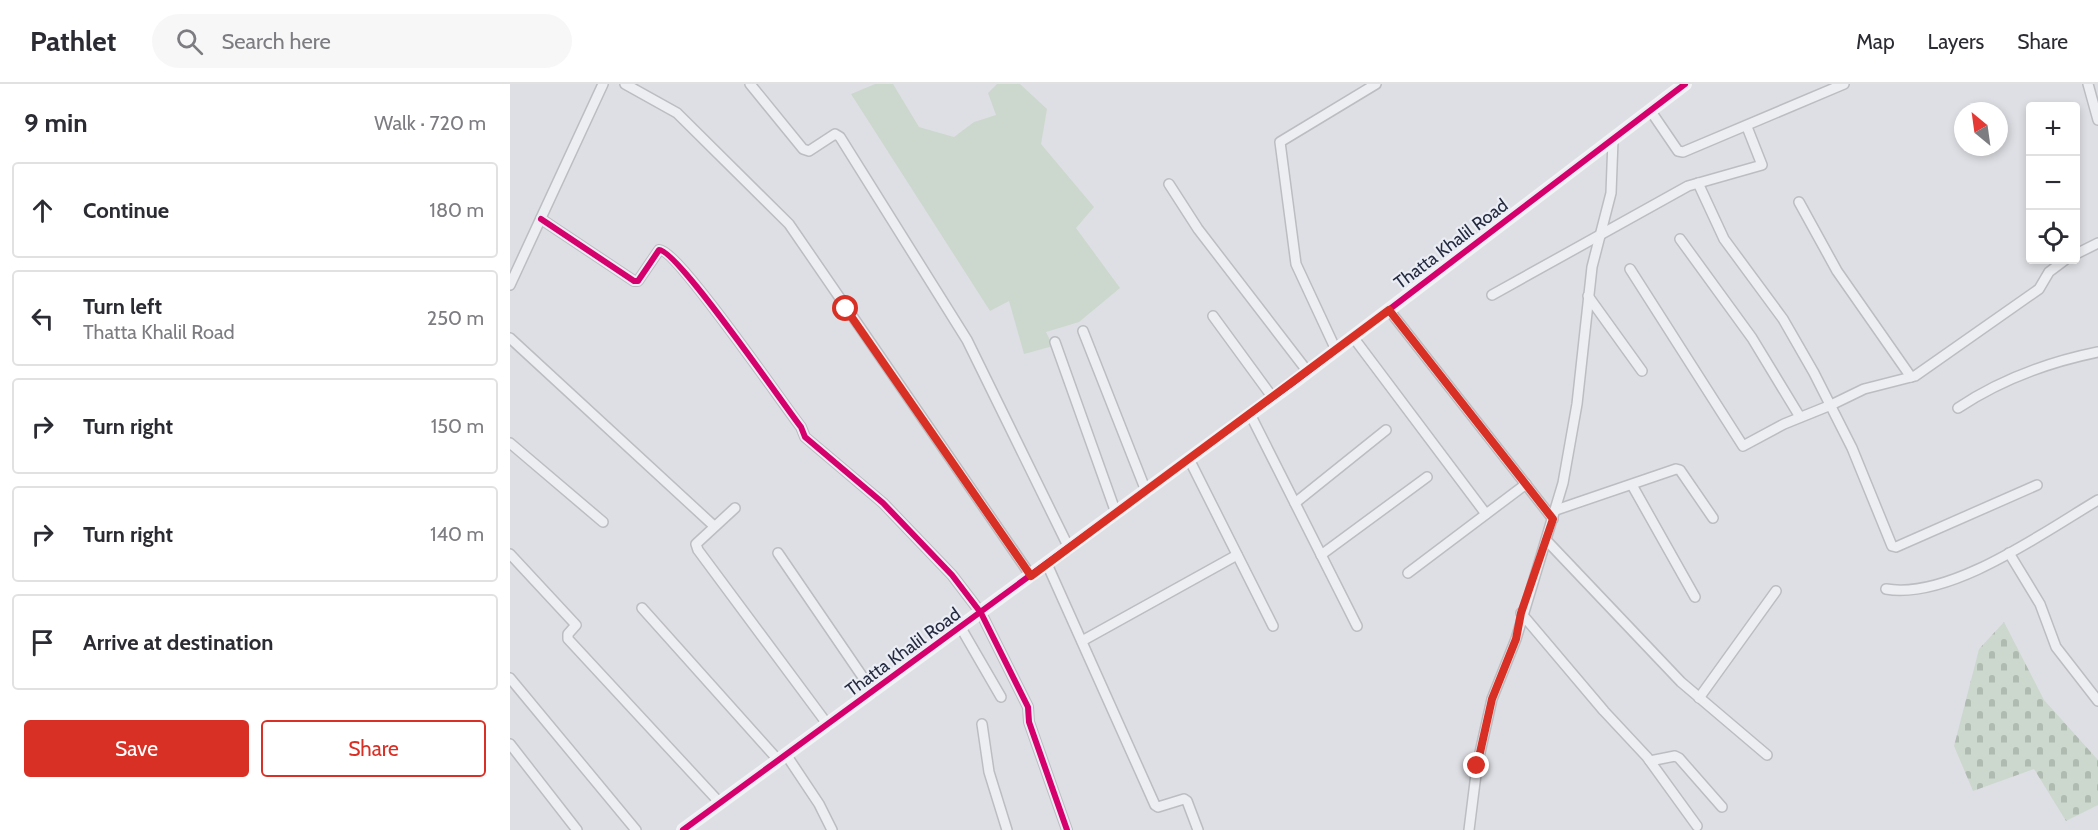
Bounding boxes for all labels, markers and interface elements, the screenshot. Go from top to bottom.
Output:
search box [152,14,572,68]
text: Pathlet [30,24,116,58]
icon: search [173,25,206,58]
text: Search here [221,28,331,55]
text: Map [1856,29,1895,54]
text: Layers [1928,29,1984,54]
text: Share [2017,29,2068,54]
north arrow [1954,102,2008,156]
map controls [2026,102,2080,264]
button: + [2026,102,2080,156]
text: 9 min [24,107,88,139]
text: Walk · 720 m [374,111,486,135]
button: − [2026,156,2080,210]
icon: ahead [26,194,59,227]
street label: Thatta Khalil Road [1390,194,1512,294]
text: Continue [83,197,169,224]
text: 180 m [429,198,484,222]
button: locate [2026,210,2080,264]
text: Turn left [83,293,162,320]
route start [832,295,858,321]
icon: left [26,302,59,335]
text: 250 m [427,306,484,330]
text: Thatta Khalil Road [83,320,235,344]
icon: right [26,410,59,443]
text: Turn right [83,413,173,440]
text: 150 m [431,414,484,438]
icon: right [26,518,59,551]
text: Turn right [83,521,173,548]
text: 140 m [430,522,484,546]
street label: Thatta Khalil Road [841,603,965,701]
icon: arrive [26,626,59,659]
text: Arrive at destination [83,629,273,656]
button: Save [24,720,249,777]
button: Share [261,720,486,777]
route end [1463,752,1489,778]

